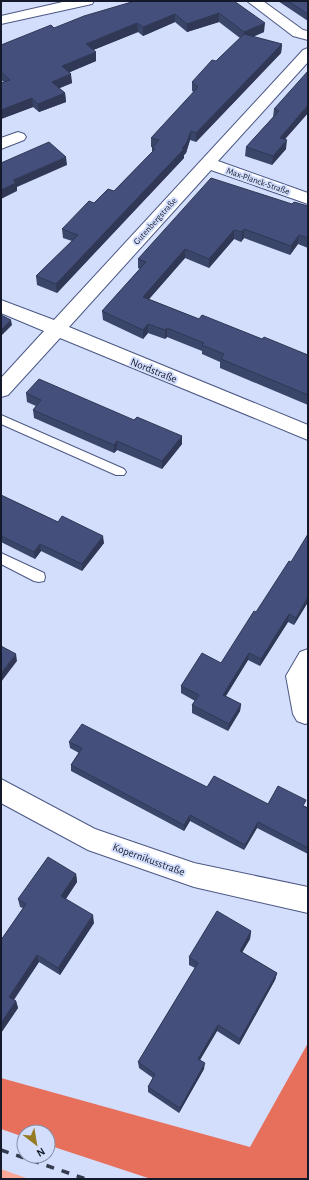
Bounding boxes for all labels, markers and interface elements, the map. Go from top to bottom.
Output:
street label: Max-Planck-Straße [225,166,291,197]
street label: Gutenbergstraße [132,196,179,247]
street label: Nordstraße [129,356,179,385]
street label: Kopernikusstraße [111,841,186,878]
north arrow [16,1124,56,1164]
text: N [35,1145,47,1159]

